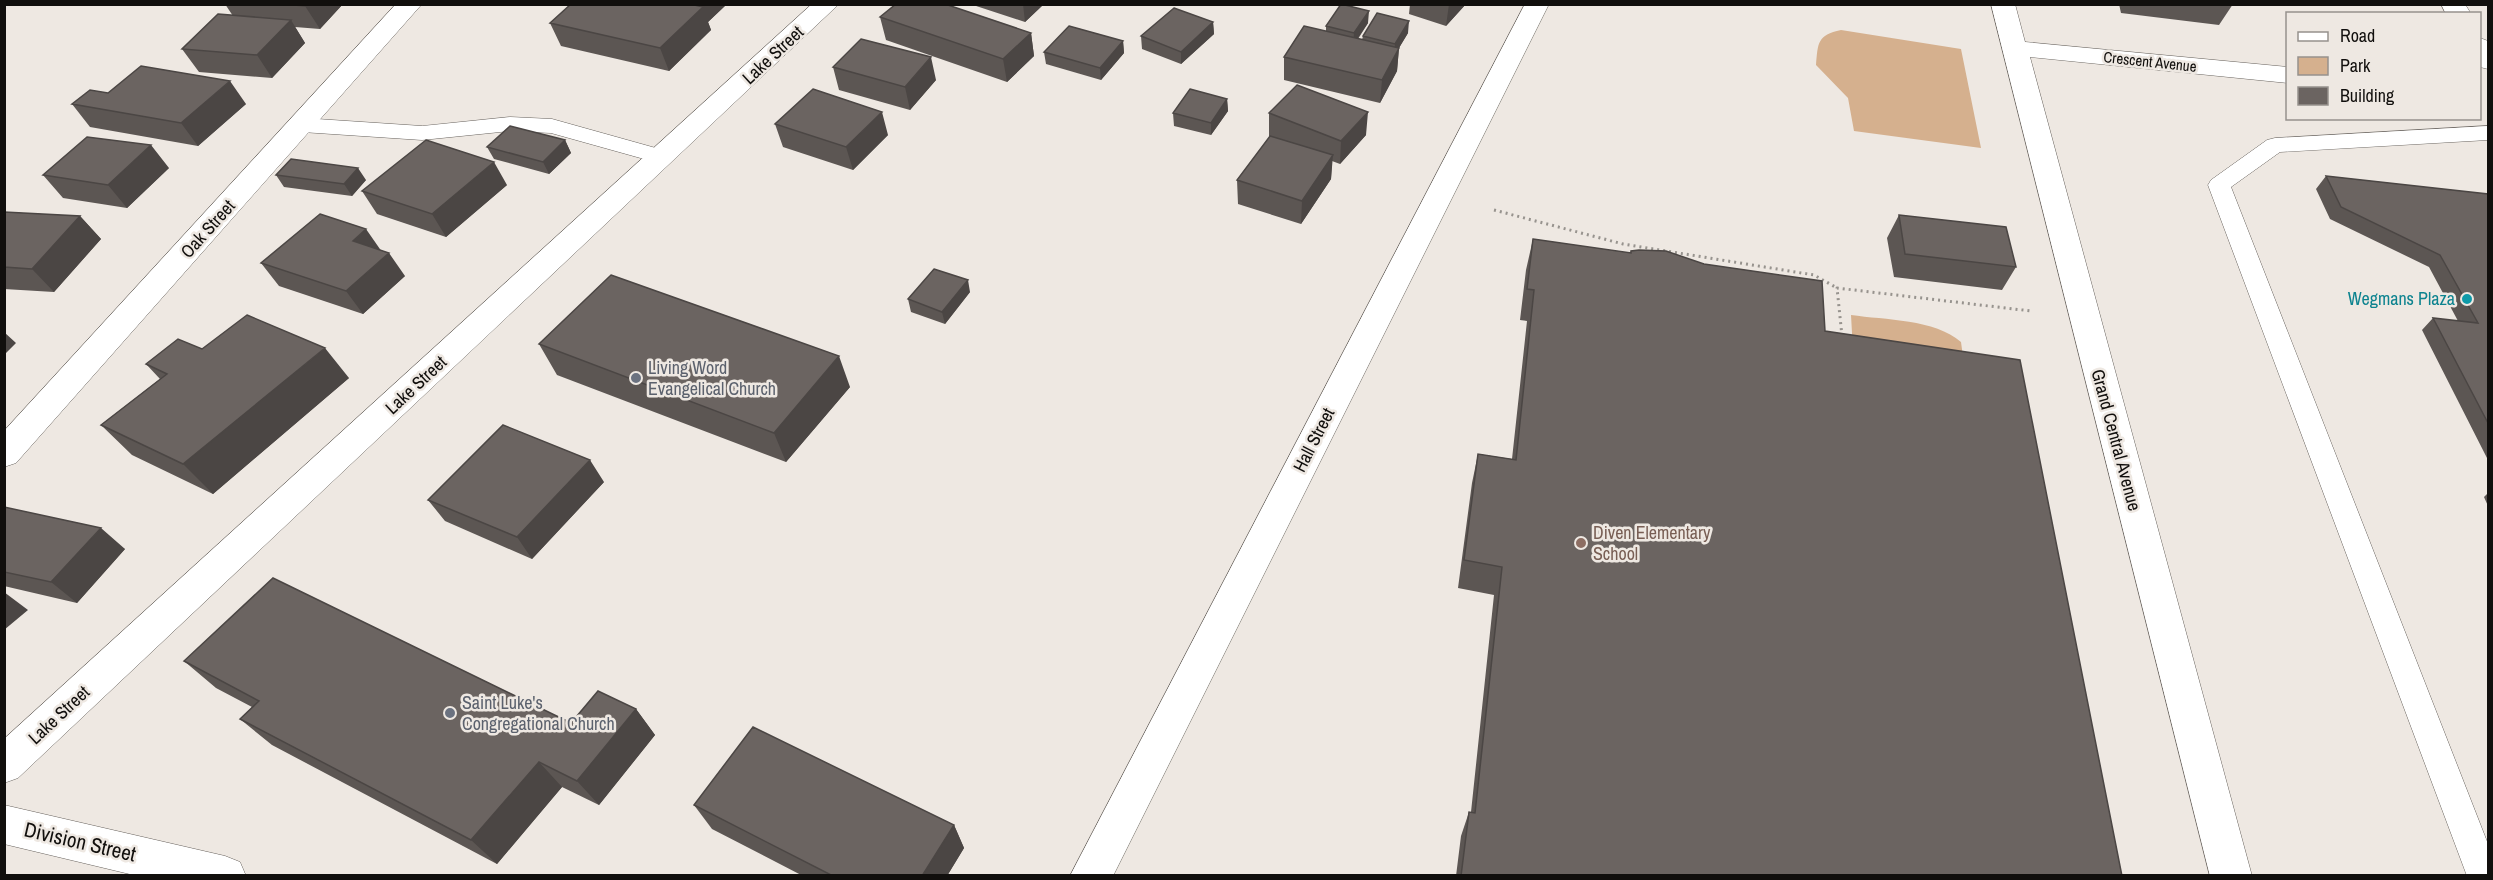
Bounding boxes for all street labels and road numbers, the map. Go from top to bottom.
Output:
street label: Lake Street [737,20,809,90]
street label: Crescent Avenue [2102,46,2198,77]
street label: Oak Street [175,194,241,263]
street label: Lake Street [380,350,452,420]
street label: Grand Central Avenue [2086,366,2147,514]
street label: Hall Street [1287,403,1340,476]
street label: Lake Street [23,680,95,750]
street label: Division Street [21,815,139,868]

